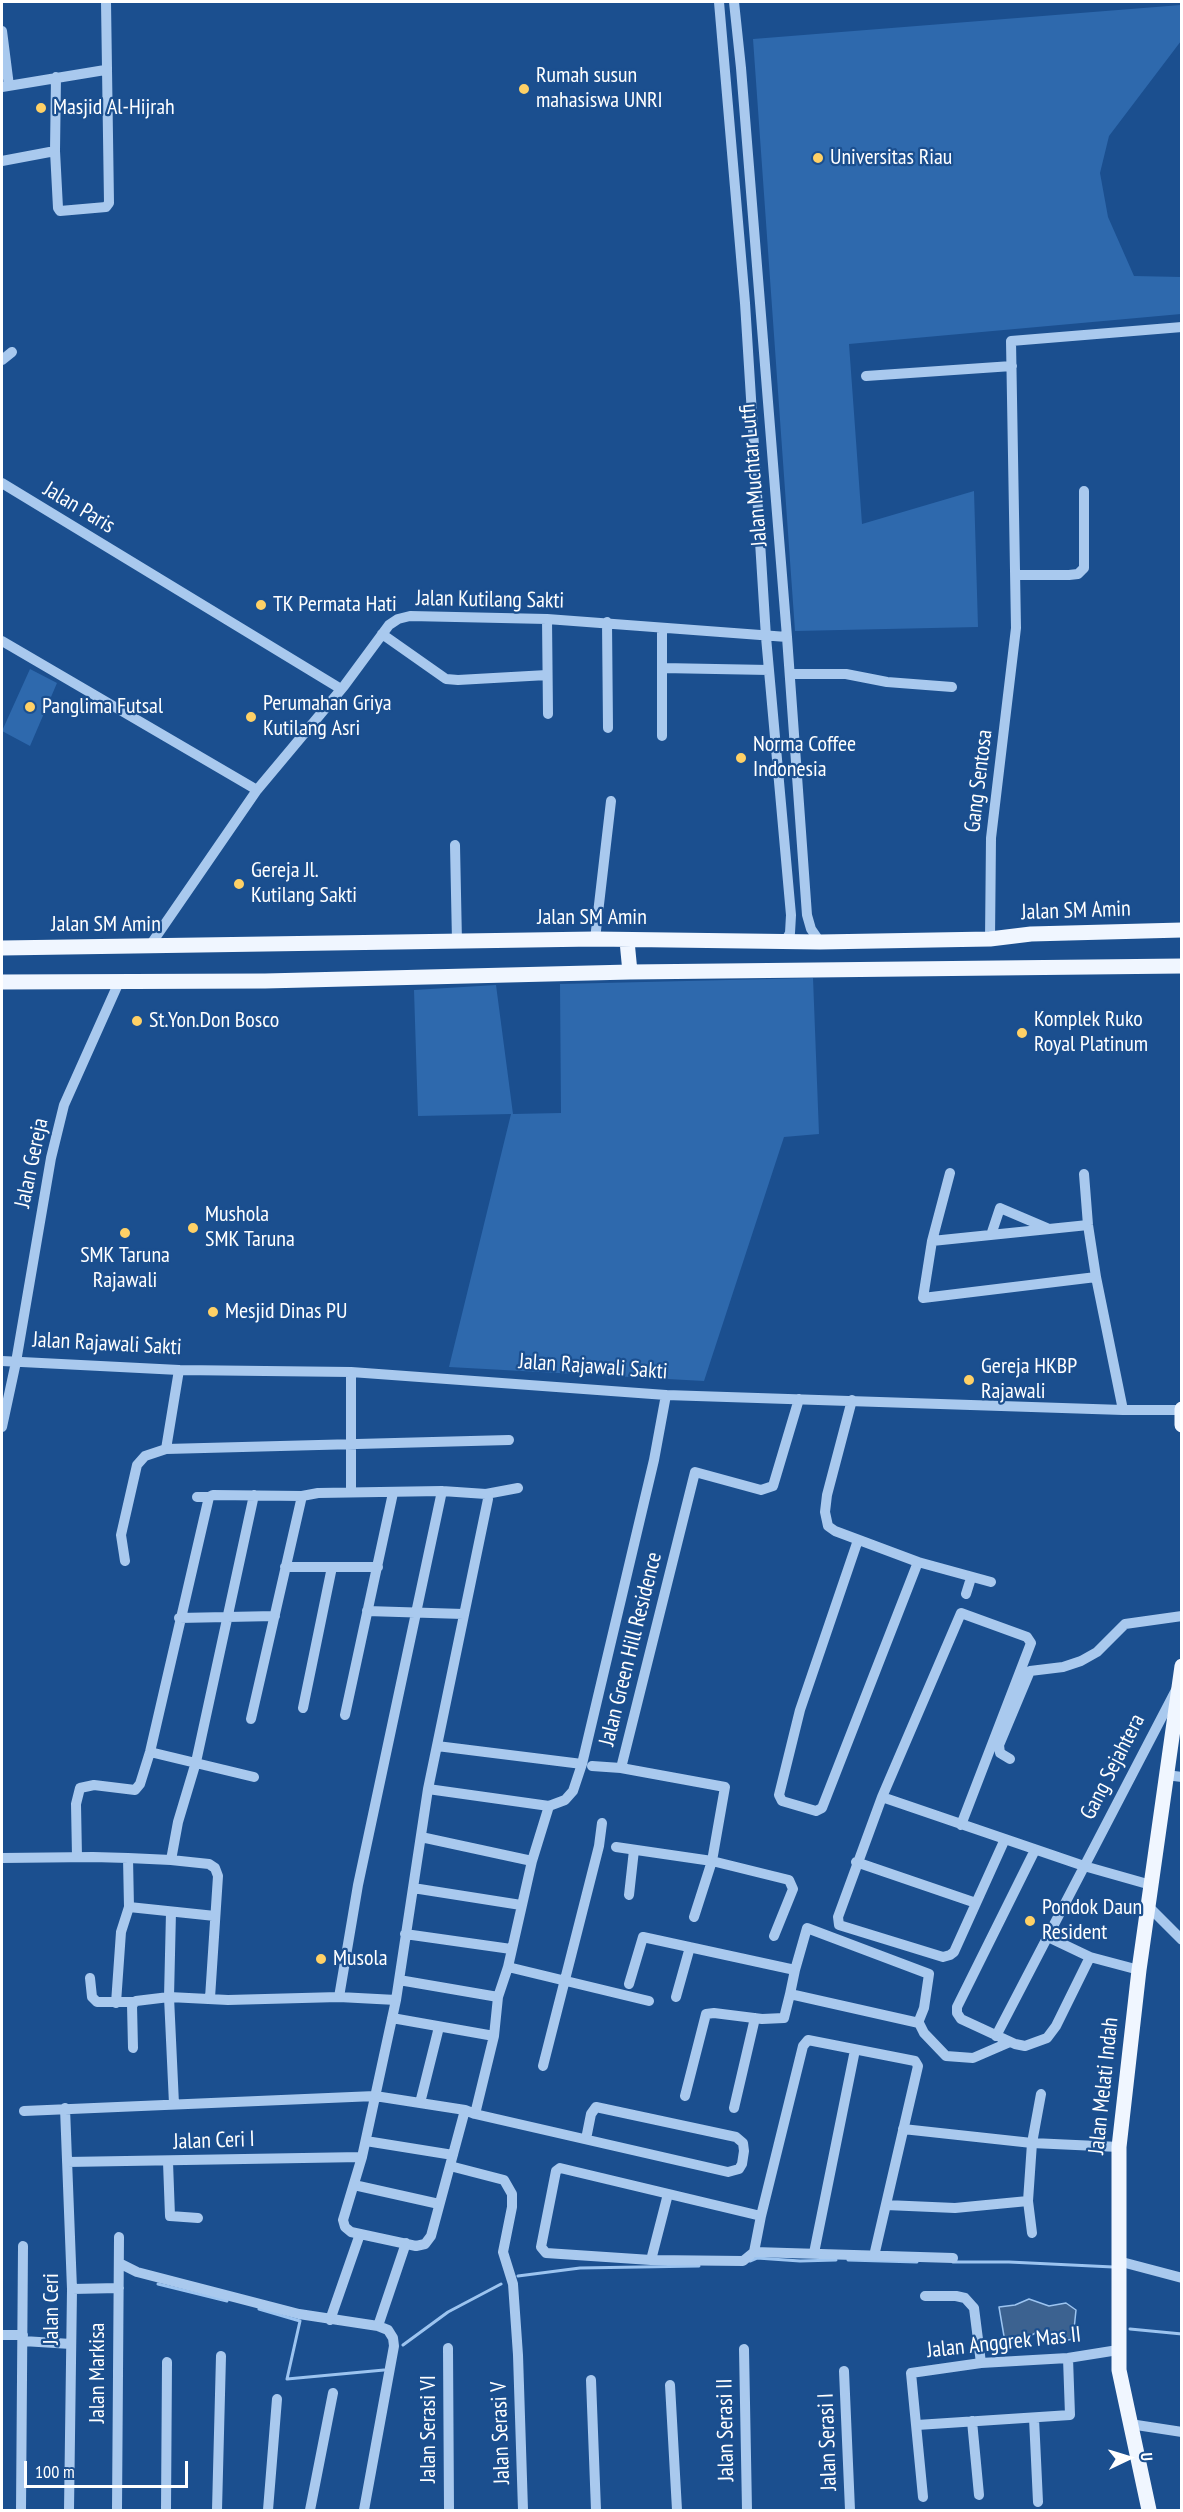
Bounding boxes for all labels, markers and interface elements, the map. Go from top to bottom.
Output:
place label: Rumah susun mahasiswa UNRI [536,63,663,114]
marker: Rumah susun mahasiswa UNRI [517,82,531,96]
place label: Masjid Al-Hijrah [53,95,175,121]
marker: Masjid Al-Hijrah [34,101,48,115]
place label: Universitas Riau [830,145,952,171]
marker: Universitas Riau [811,151,825,165]
street label: Jalan Muchtar Lutfi [735,403,773,547]
street label: Jalan Paris [38,476,120,540]
street label: Jalan Kutilang Sakti [416,586,564,614]
place label: TK Permata Hati [273,592,397,618]
marker: TK Permata Hati [254,598,268,612]
place label: Perumahan Griya Kutilang Asri [263,691,392,742]
place label: Panglima Futsal [42,694,163,720]
marker: Panglima Futsal [23,700,37,714]
marker: Perumahan Griya Kutilang Asri [244,710,258,724]
street label: Gang Sentosa [960,728,998,834]
place label: Norma Coffee Indonesia [753,732,856,784]
marker: Norma Coffee Indonesia [734,751,748,765]
place label: Gereja Jl. Kutilang Sakti [251,858,357,909]
marker: Gereja Jl. Kutilang Sakti [232,877,246,891]
street label: Jalan SM Amin [1021,896,1131,926]
street label: Jalan SM Amin [537,905,647,931]
street label: Jalan SM Amin [51,912,161,938]
place label: Komplek Ruko Royal Platinum [1034,1007,1148,1058]
place label: St.Yon.Don Bosco [149,1008,279,1034]
marker: St.Yon.Don Bosco [130,1014,144,1028]
marker: Komplek Ruko Royal Platinum [1015,1026,1029,1040]
street label: Jalan Gereja [10,1116,54,1210]
place label: Mushola SMK Taruna [205,1202,295,1254]
marker: Mushola SMK Taruna [186,1221,200,1235]
marker: SMK Taruna Rajawali [118,1226,132,1240]
place label: SMK Taruna Rajawali [80,1243,170,1294]
place label: Mesjid Dinas PU [225,1299,347,1325]
marker: Mesjid Dinas PU [206,1305,220,1319]
street label: Jalan Rajawali Sakti [32,1327,182,1361]
street label: Jalan Rajawali Sakti [518,1349,668,1385]
place label: Gereja HKBP Rajawali [981,1354,1077,1406]
marker: Gereja HKBP Rajawali [962,1373,976,1387]
street label: Jalan Green Hill Residence [594,1549,668,1749]
street label: Gang Sejahtera [1075,1710,1151,1824]
place label: Pondok Daun Resident [1042,1895,1142,1946]
marker: Pondok Daun Resident [1023,1914,1037,1928]
place label: Musola [333,1946,387,1972]
marker: Musola [314,1952,328,1966]
street label: Jalan Melati Indah [1084,2016,1124,2156]
street label: Jalan Ceri I [173,2126,255,2156]
street label: Jalan Ceri [39,2273,65,2345]
street label: Jalan Anggrek Mas II [926,2322,1082,2364]
street label: Jalan Markisa [85,2323,111,2423]
street label: Jalan Serasi VI [416,2375,442,2483]
street label: Jalan Serasi II [712,2378,740,2482]
street label: Jalan Serasi V [486,2381,516,2485]
street label: Jalan Serasi I [813,2393,843,2491]
north arrow [1099,2428,1159,2488]
scale bar [27,2449,190,2487]
text: U [1137,2452,1157,2462]
text: 100 m [35,2460,75,2483]

